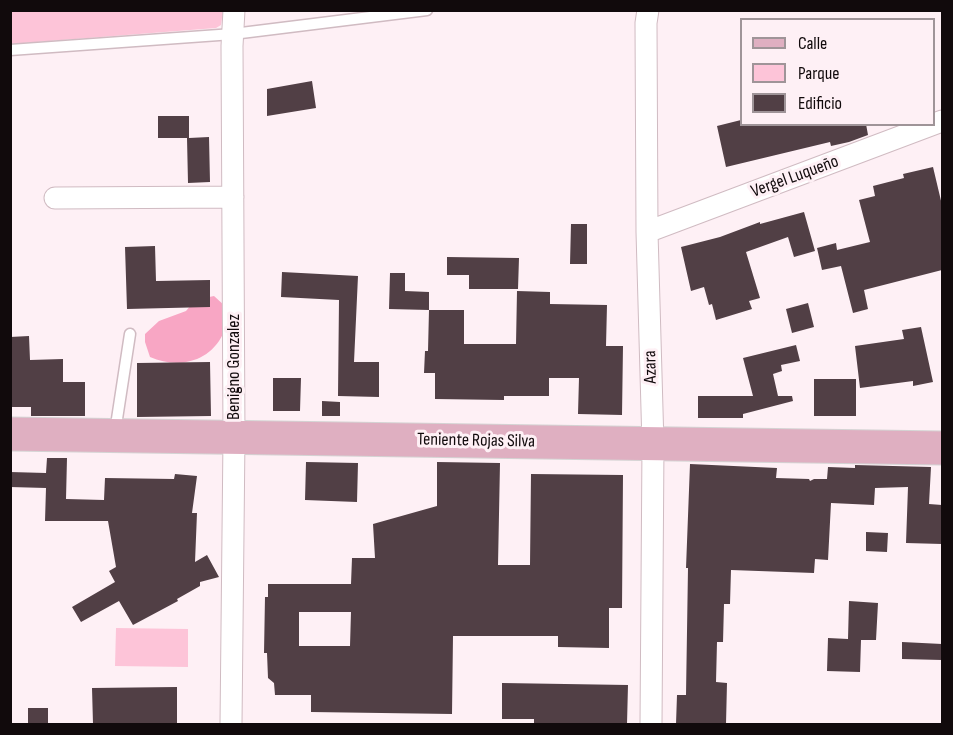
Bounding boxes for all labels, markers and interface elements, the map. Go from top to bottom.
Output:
legend [740,18,935,126]
text: Calle [798,33,827,54]
text: Parque [798,63,839,84]
text: Edificio [798,93,842,114]
street label: Vergel Luqueño [748,151,842,203]
street label: Benigno Gonzalez [223,314,245,420]
street label: Azara [640,350,662,384]
street label: Teniente Rojas Silva [417,429,535,453]

